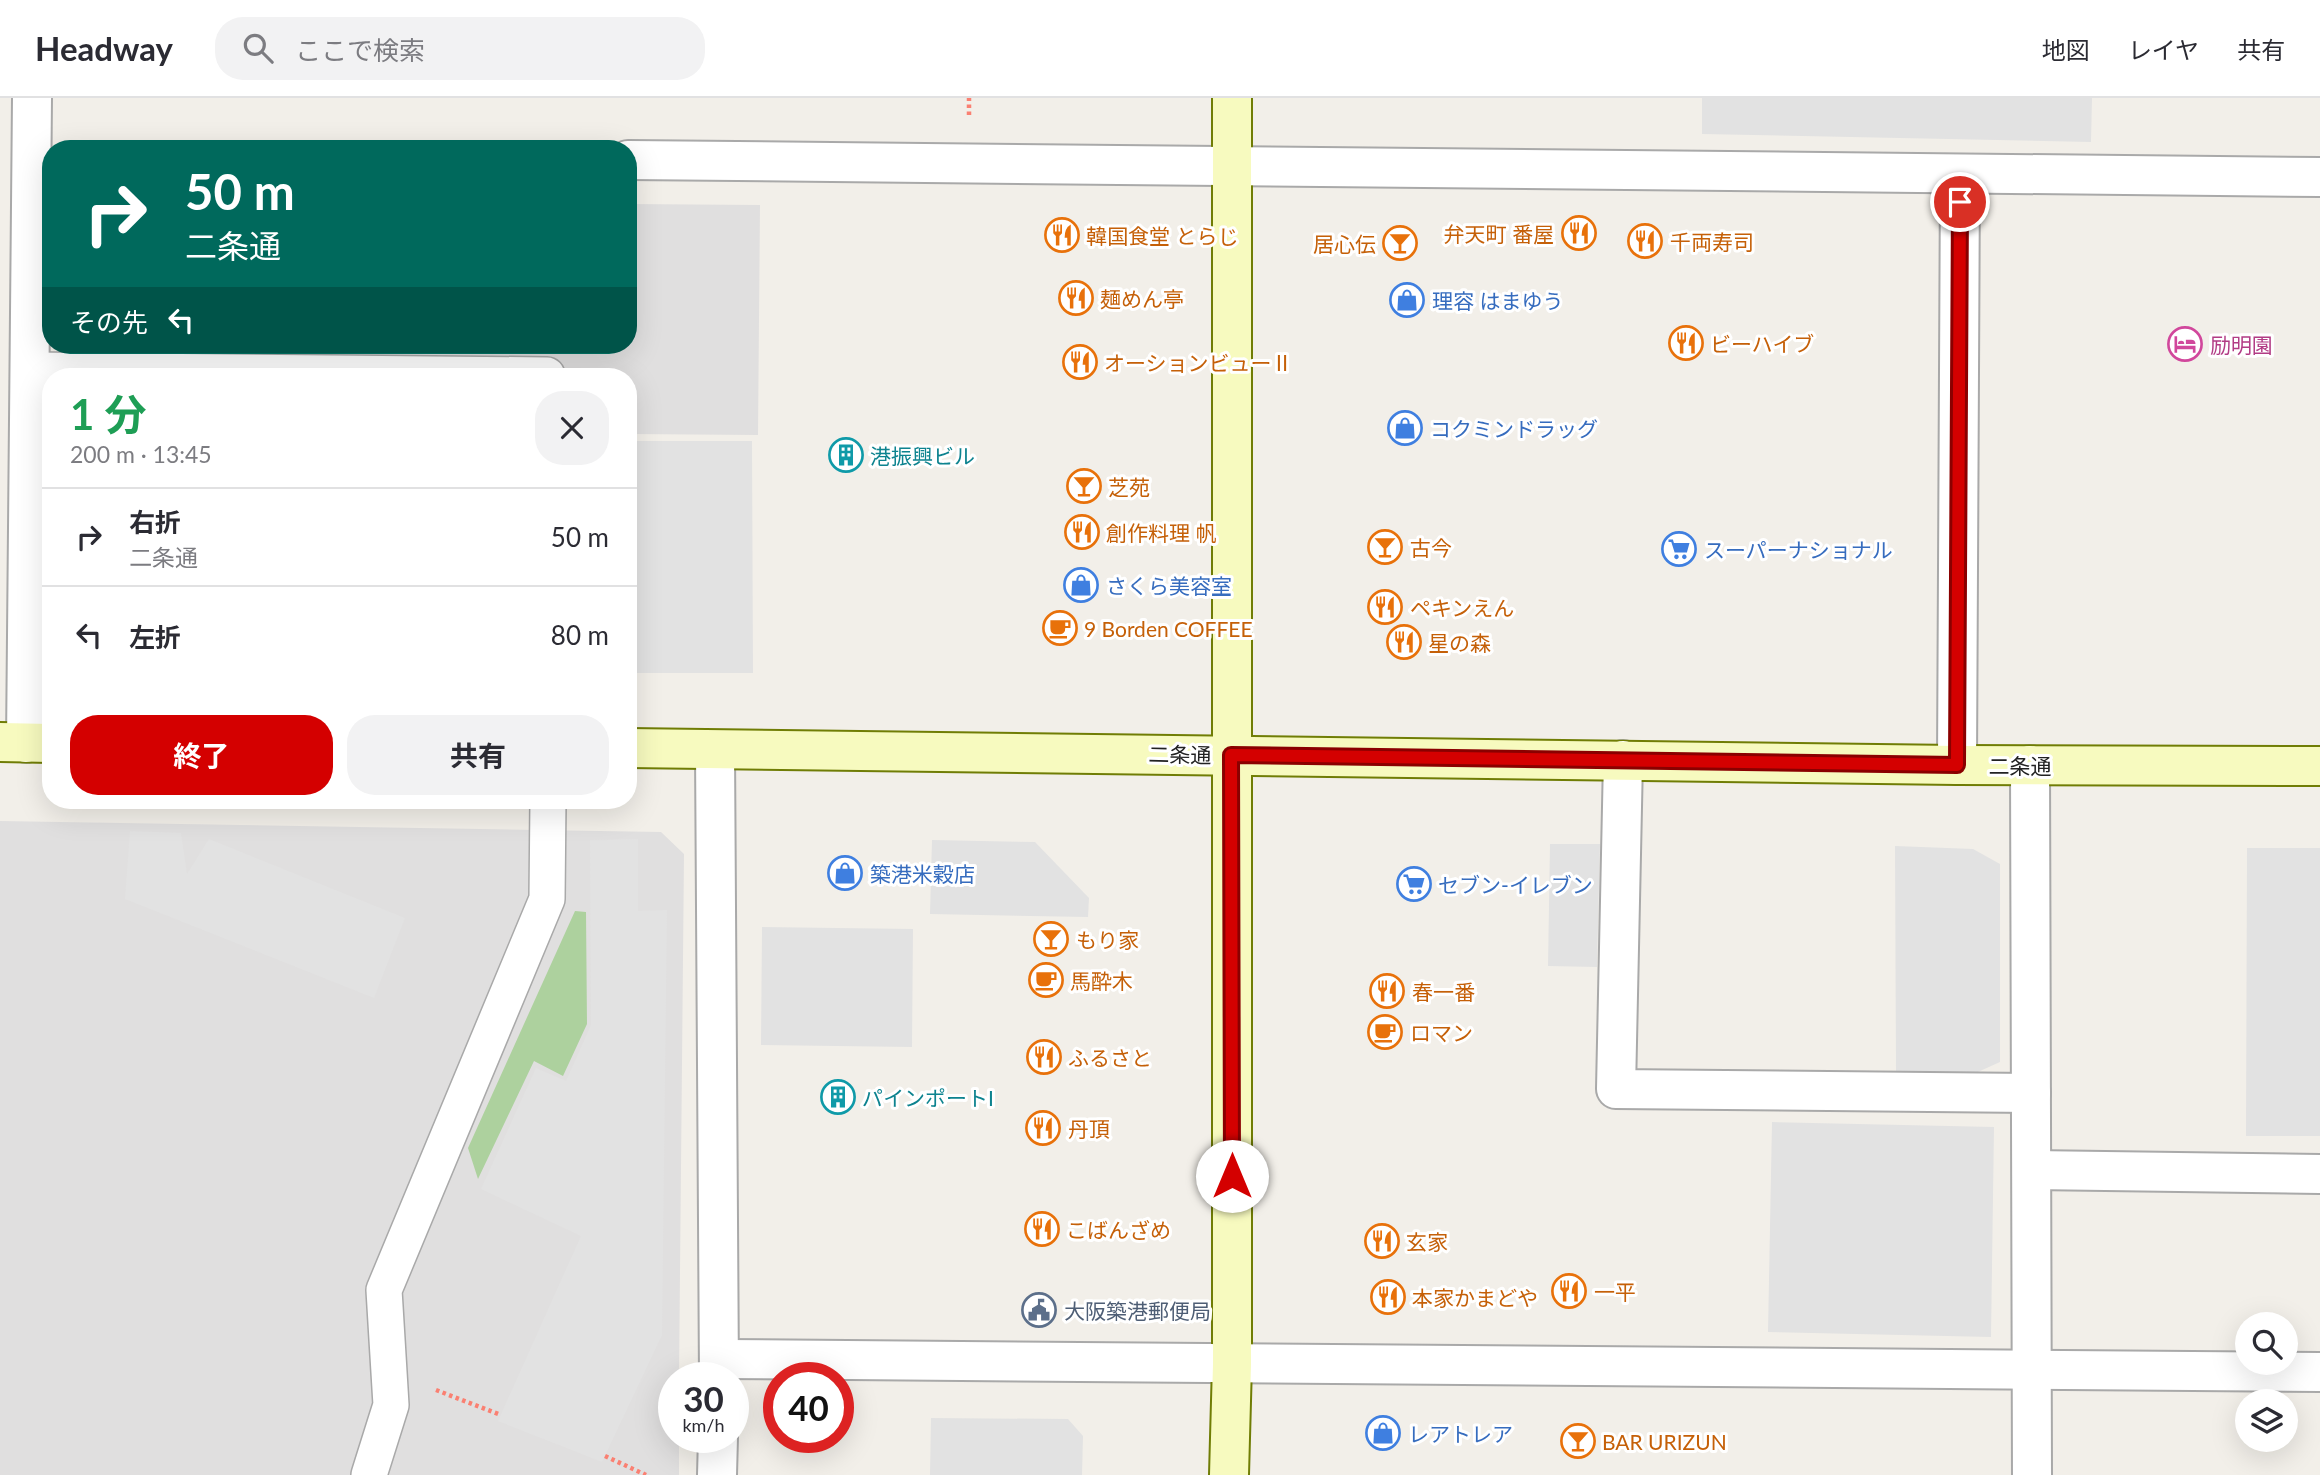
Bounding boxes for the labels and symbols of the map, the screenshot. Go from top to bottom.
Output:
pin [1930,172,1990,232]
restaurant icon: 弁天町 番屋 [1560,214,1598,252]
restaurant icon: 韓国食堂 とらじ [1043,216,1081,254]
place label: 弁天町 番屋 [1444,221,1554,246]
restaurant icon: 千両寿司 [1626,222,1664,260]
place label: 韓国食堂 とらじ [1086,223,1238,248]
bar icon: 居心伝 [1381,224,1419,262]
place label: 千両寿司 [1670,229,1754,254]
place label: 居心伝 [1313,231,1376,256]
restaurant icon: 麺めん亭 [1057,279,1095,317]
shop icon: 理容 はまゆう [1388,281,1426,319]
place label: 麺めん亭 [1100,286,1184,311]
place label: 理容 はまゆう [1432,288,1563,313]
restaurant icon: ビーハイブ [1667,324,1705,362]
hotel icon: 励明園 [2166,325,2204,363]
place label: ビーハイブ [1710,331,1814,356]
place label: 励明園 [2210,332,2273,357]
restaurant icon: オーションビューⅡ [1061,343,1099,381]
place label: オーションビューⅡ [1104,350,1293,375]
shop icon: コクミンドラッグ [1386,409,1424,447]
place label: コクミンドラッグ [1430,416,1598,441]
building icon: 港振興ビル [827,436,865,474]
place label: 港振興ビル [870,443,975,468]
bar icon: 芝苑 [1065,467,1103,505]
place label: 芝苑 [1108,474,1150,499]
restaurant icon: 創作料理 帆 [1063,513,1101,551]
place label: 創作料理 帆 [1106,520,1216,545]
bar icon: 古今 [1366,528,1404,566]
supermarket icon: スーパーナショナル [1660,530,1698,568]
place label: 古今 [1410,535,1452,560]
place label: スーパーナショナル [1704,537,1893,562]
shop icon: さくら美容室 [1062,566,1100,604]
place label: さくら美容室 [1106,573,1232,598]
restaurant icon: ペキンえん [1366,588,1404,626]
place label: ペキンえん [1410,595,1514,620]
cafe icon: 9 Borden COFFEE [1041,609,1079,647]
place label: 9 Borden COFFEE [1084,616,1253,641]
restaurant icon: 星の森 [1385,623,1423,661]
place label: 星の森 [1428,630,1491,655]
street label: 二条通 [1148,741,1212,767]
street label: 二条通 [1989,753,2052,778]
shop icon: 築港米穀店 [826,854,864,892]
place label: 築港米穀店 [870,861,975,886]
supermarket icon: セブン-イレブン [1395,865,1433,903]
place label: セブン-イレブン [1438,872,1593,897]
bar icon: もり家 [1032,920,1070,958]
place label: もり家 [1076,927,1139,952]
cafe icon: 馬酔木 [1027,961,1065,999]
place label: 馬酔木 [1070,968,1133,993]
restaurant icon: 春一番 [1368,972,1406,1010]
place label: 春一番 [1412,979,1475,1004]
cafe icon: ロマン [1366,1013,1404,1051]
place label: ロマン [1410,1020,1473,1045]
restaurant icon: ふるさと [1025,1038,1063,1076]
place label: ふるさと [1068,1045,1152,1070]
building icon: パインポートI [819,1078,857,1116]
place label: パインポートI [862,1085,994,1110]
restaurant icon: 丹頂 [1024,1109,1062,1147]
place label: 丹頂 [1068,1116,1110,1141]
position arrow [1195,1139,1269,1213]
restaurant icon: こばんざめ [1023,1210,1061,1248]
place label: こばんざめ [1066,1217,1171,1242]
restaurant icon: 玄家 [1363,1222,1401,1260]
place label: 玄家 [1406,1229,1448,1254]
restaurant icon: 一平 [1550,1272,1588,1310]
restaurant icon: 本家かまどや [1369,1278,1407,1316]
place label: 一平 [1594,1279,1636,1304]
place label: 本家かまどや [1412,1285,1538,1310]
public building icon: 大阪築港郵便局 [1020,1291,1058,1329]
place label: 大阪築港郵便局 [1064,1298,1211,1323]
speed limit sign: 40 [763,1362,854,1453]
shop icon: レアトレア [1364,1414,1402,1452]
place label: レアトレア [1408,1421,1513,1446]
bar icon: BAR URIZUN [1559,1422,1597,1460]
place label: BAR URIZUN [1602,1429,1727,1454]

